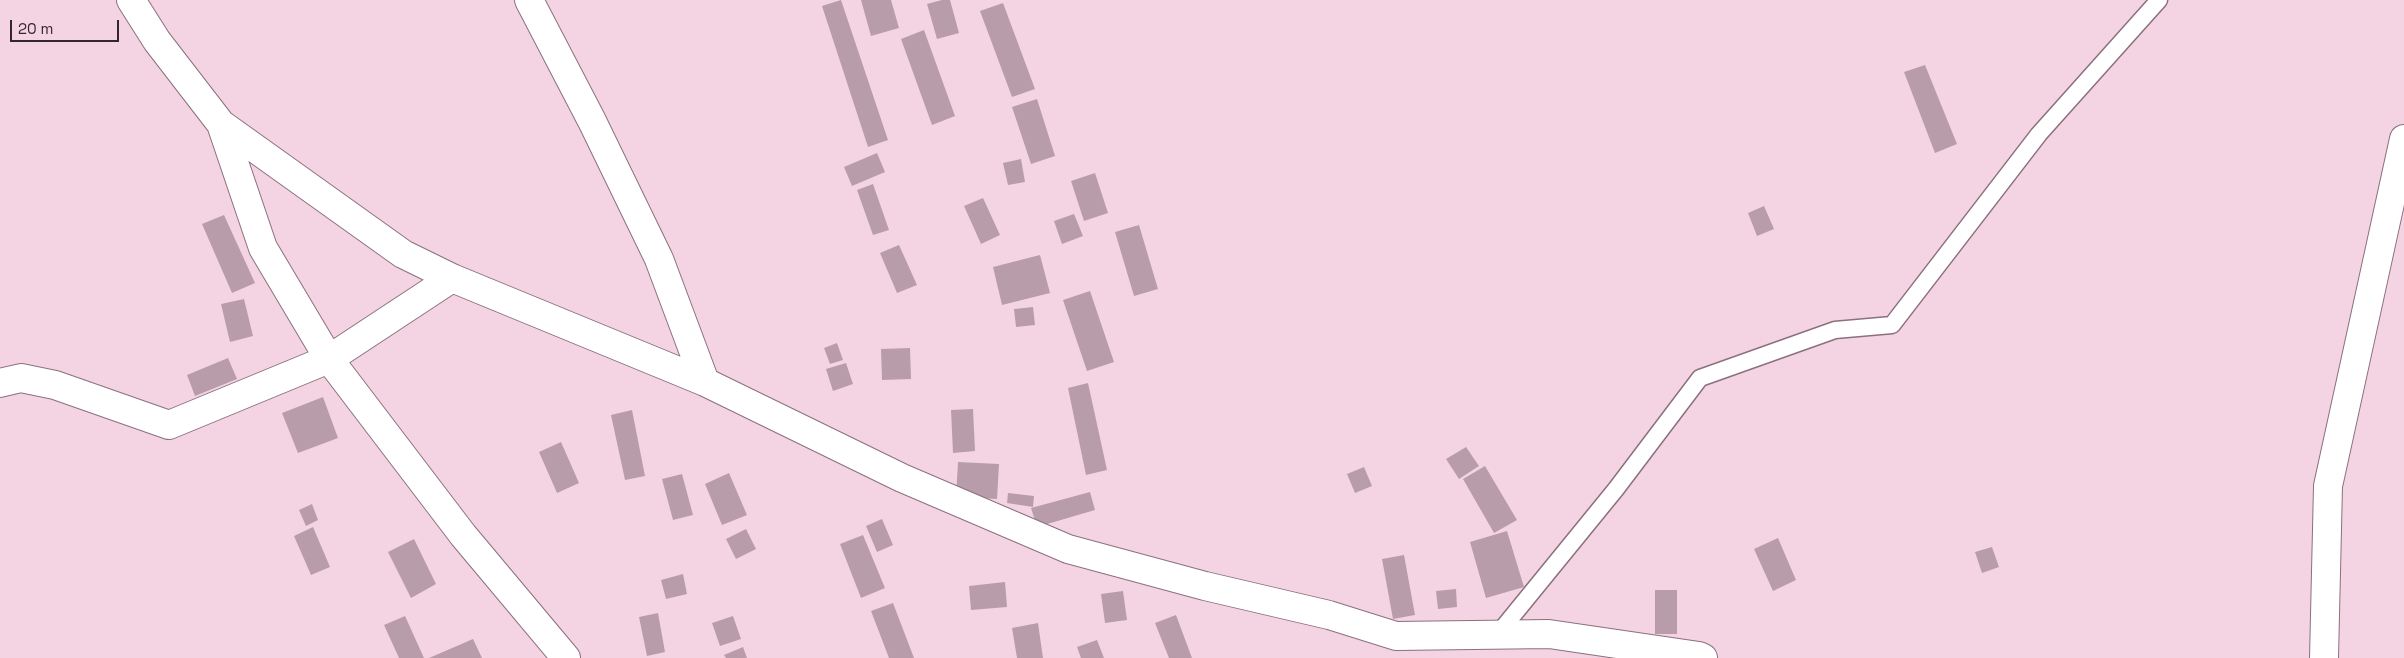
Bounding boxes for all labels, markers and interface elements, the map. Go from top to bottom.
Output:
scale bar [12,10,121,42]
text: 20 m [18,19,53,38]

